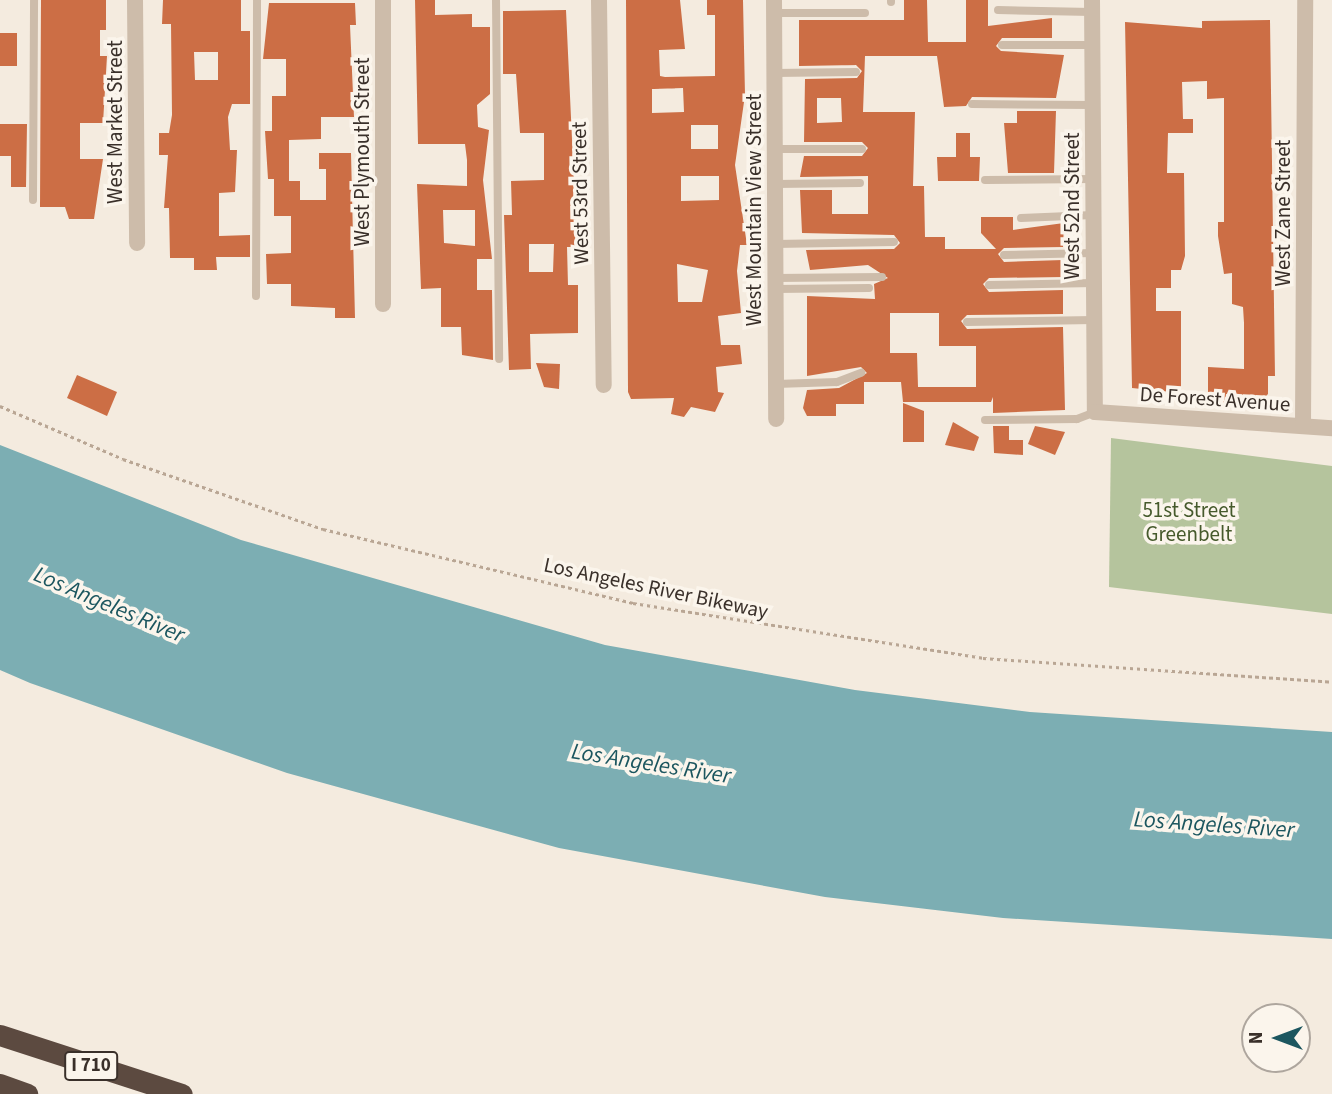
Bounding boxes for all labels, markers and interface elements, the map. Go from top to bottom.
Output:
street label: West Market Street [102,40,128,204]
street label: West Plymouth Street [349,57,375,247]
street label: West Mountain View Street [741,94,767,326]
street label: West 53rd Street [566,121,594,265]
street label: West 52nd Street [1059,132,1085,280]
street label: West Zane Street [1270,140,1296,286]
street label: De Forest Avenue [1139,381,1291,417]
park label: 51st Street Greenbelt [1142,497,1236,547]
street label: Los Angeles River Bikeway [542,552,770,624]
water label: Los Angeles River [30,561,188,649]
water label: Los Angeles River [569,738,733,790]
water label: Los Angeles River [1133,806,1295,844]
north arrow [1241,1003,1311,1073]
text: N [1243,1032,1270,1044]
road number: I 710 [63,1050,119,1082]

